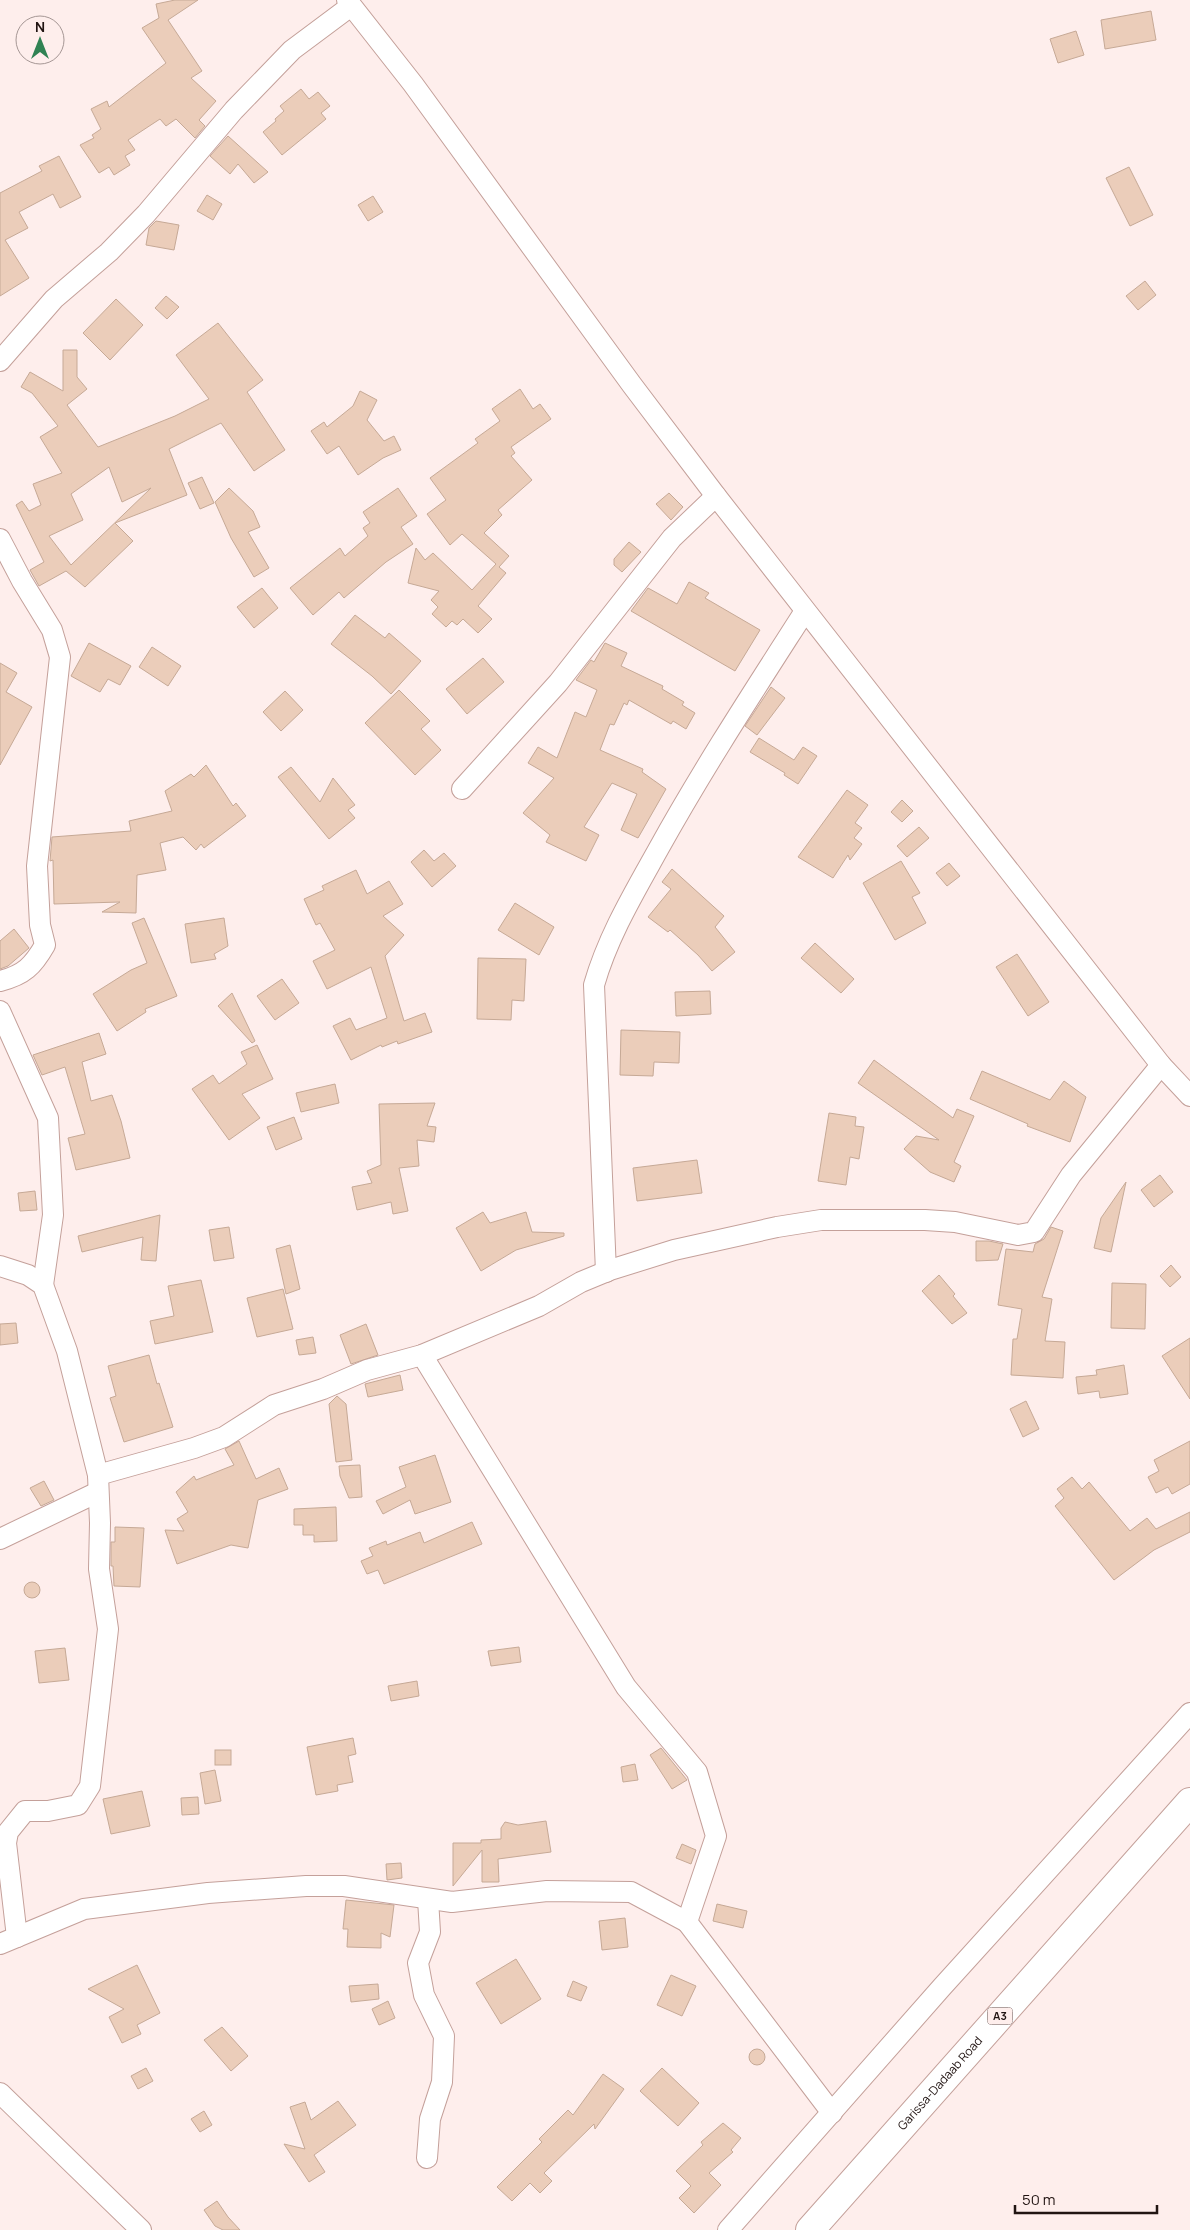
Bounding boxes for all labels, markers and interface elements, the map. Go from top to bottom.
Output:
north arrow [15,15,65,65]
text: N [35,17,45,36]
road number: A3 [988,2008,1012,2024]
street label: Garissa-Dadaab Road [894,2033,986,2134]
scale bar [1015,2182,1158,2214]
text: 50 m [1022,2189,1056,2210]

